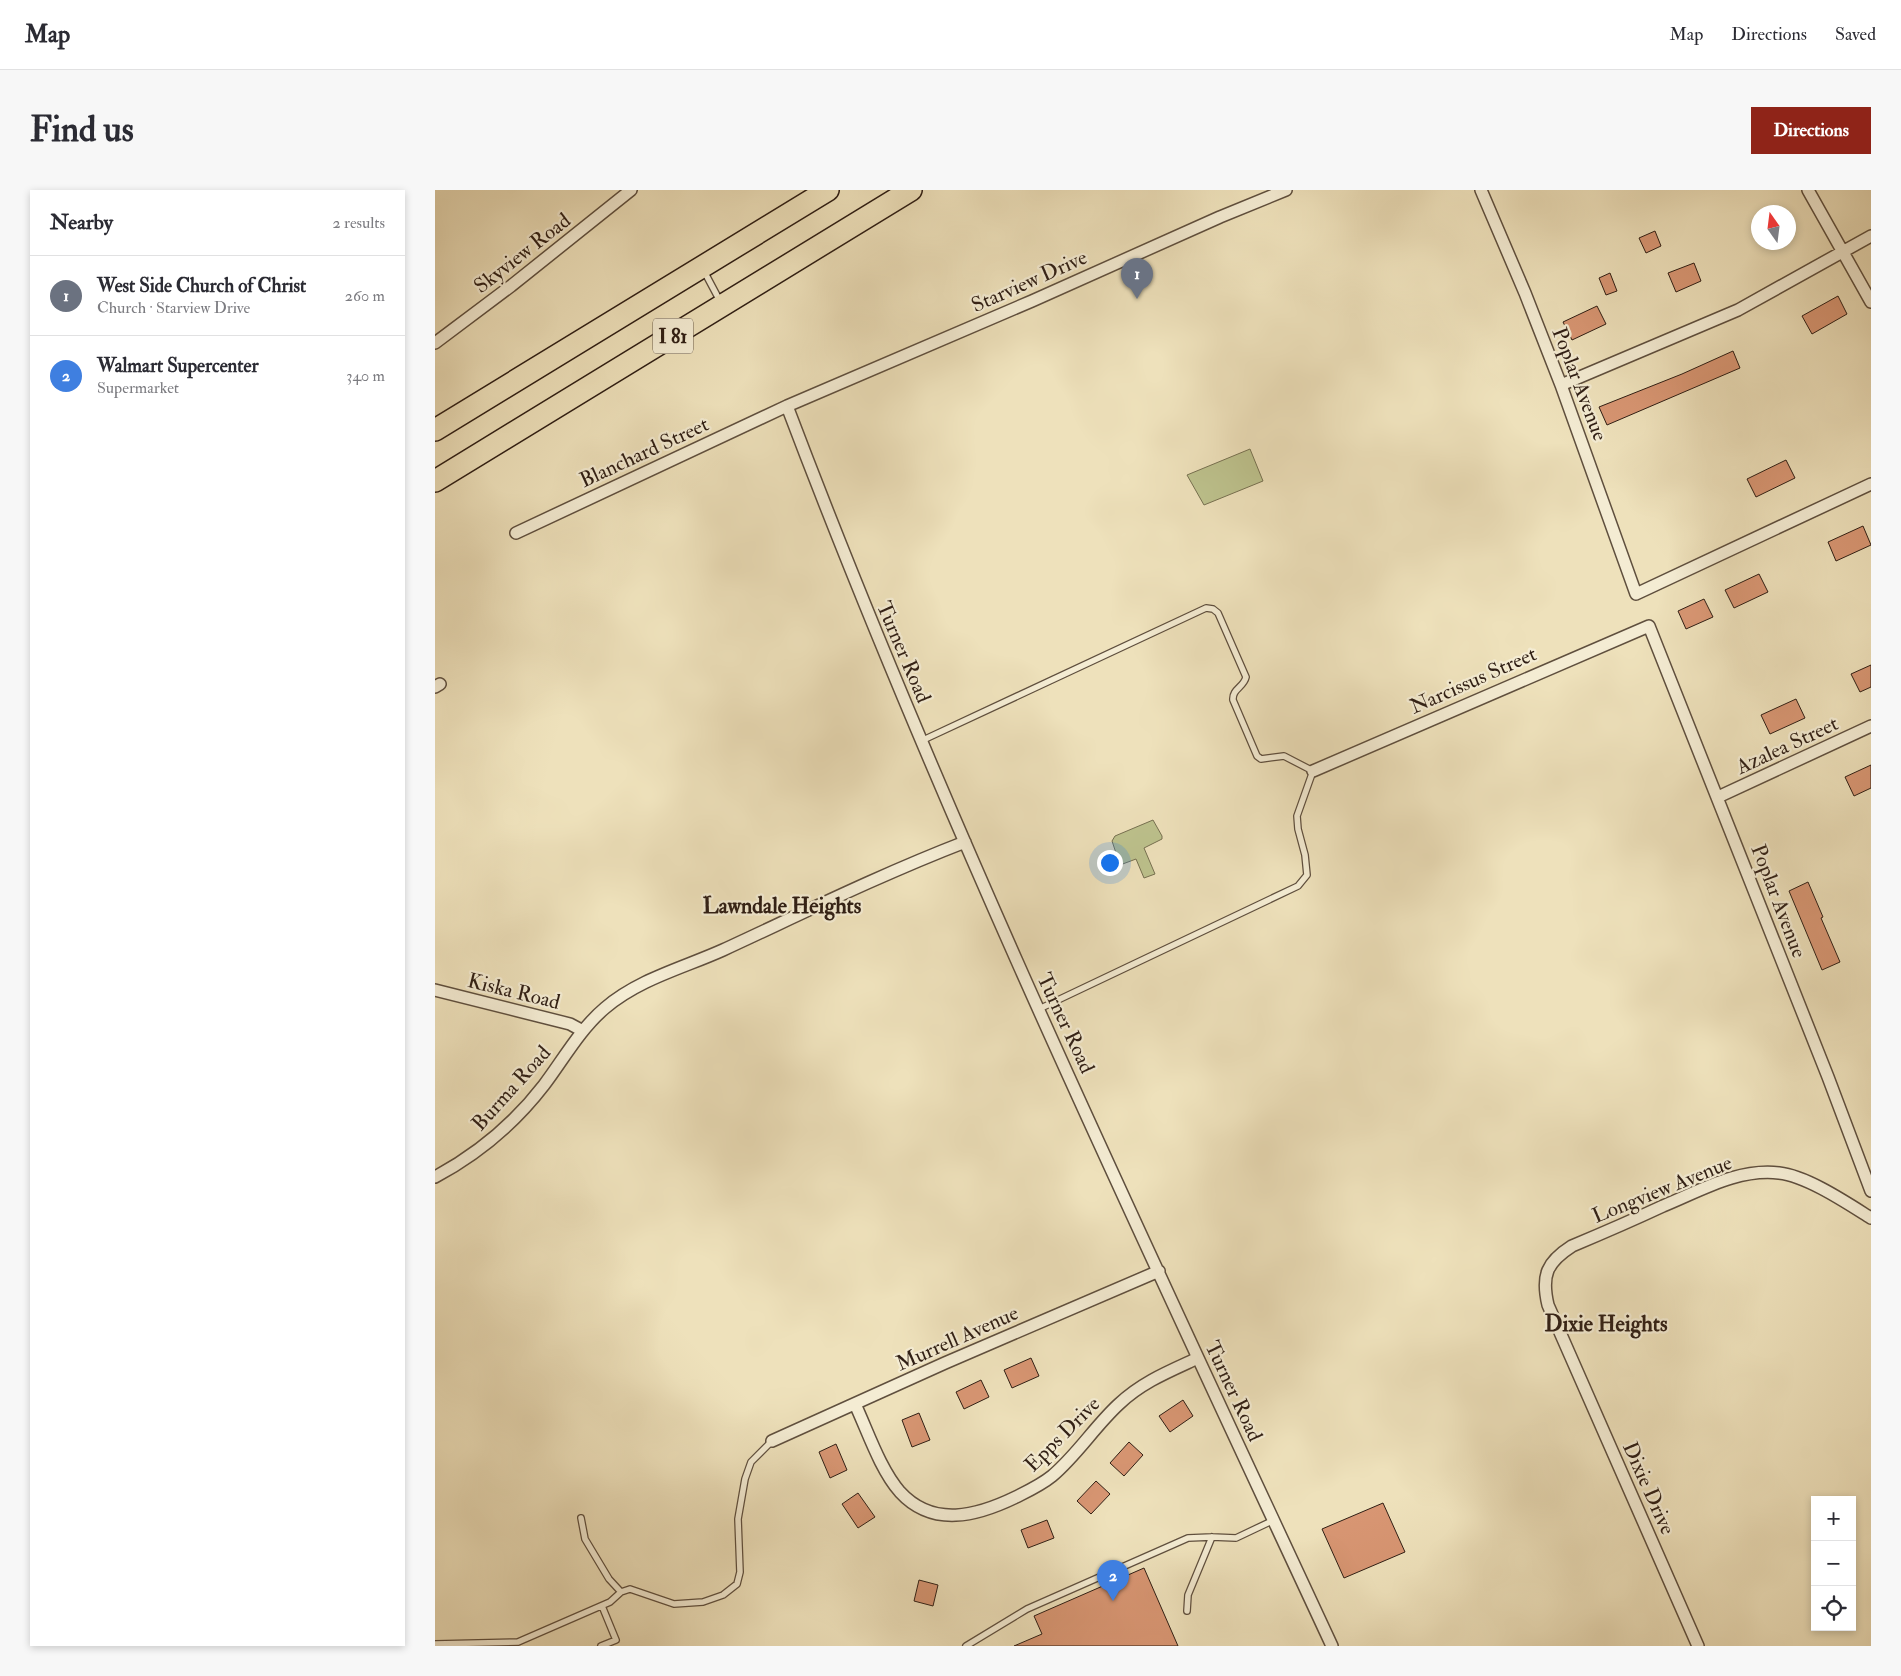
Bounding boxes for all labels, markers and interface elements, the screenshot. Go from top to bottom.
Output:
text: Map [25,19,70,50]
text: Map [1670,23,1703,46]
text: Directions [1731,23,1807,46]
text: Saved [1835,23,1876,46]
button: Directions [1751,107,1871,154]
text: Find us [30,108,134,152]
north arrow [1751,205,1796,250]
street label: Skyview Road [468,207,577,300]
text: Nearby [50,209,113,236]
text: 2 results [332,213,385,233]
street label: Starview Drive [967,244,1091,319]
pin: 1 [1121,258,1153,299]
text: West Side Church of Christ [97,274,306,298]
text: 1 [63,286,69,306]
text: 260 m [345,286,385,306]
text: Church · Starview Drive [97,298,250,318]
road number: I 81 [653,318,693,354]
street label: Poplar Avenue [1546,324,1614,445]
text: Walmart Supercenter [97,354,258,378]
text: 2 [62,366,70,386]
text: 340 m [346,366,385,386]
text: Supermarket [97,378,179,398]
street label: Blanchard Street [575,411,713,494]
street label: Turner Road [870,597,937,708]
street label: Narcissus Street [1405,640,1541,720]
street label: Azalea Street [1731,710,1843,781]
street label: Poplar Avenue [1745,841,1813,962]
your location [1097,850,1123,876]
district label: Lawndale Heights [703,892,862,921]
street label: Kiska Road [465,967,564,1016]
street label: Turner Road [1031,969,1101,1078]
street label: Burma Road [466,1040,557,1137]
street label: Longview Avenue [1588,1149,1736,1230]
street label: Murrell Avenue [892,1299,1023,1377]
district label: Dixie Heights [1545,1310,1668,1339]
street label: Turner Road [1199,1337,1269,1446]
street label: Epps Drive [1019,1391,1106,1478]
street label: Dixie Drive [1616,1438,1681,1539]
map controls [1811,1496,1856,1631]
button: + [1811,1496,1856,1541]
button: − [1811,1541,1856,1586]
pin: 2 [1097,1560,1129,1601]
button: locate [1811,1586,1856,1631]

